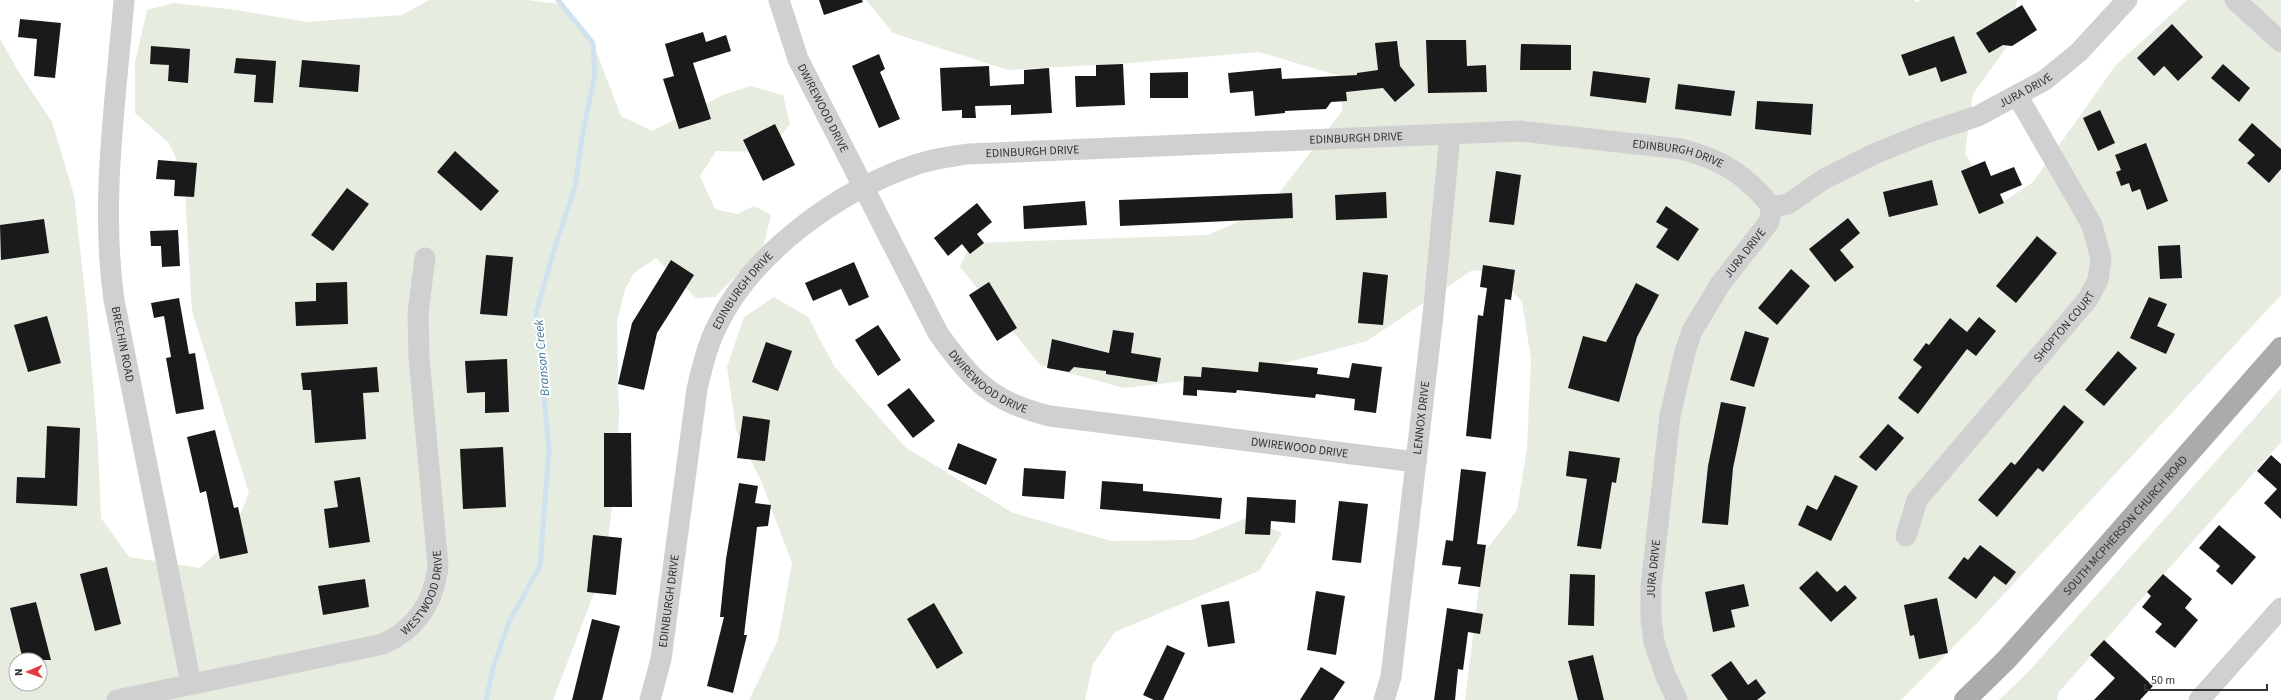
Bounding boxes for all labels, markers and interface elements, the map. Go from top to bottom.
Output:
street label: DWIREWOOD DRIVE [793,61,852,156]
street label: JURA DRIVE [1996,69,2057,112]
street label: EDINBURGH DRIVE [1309,128,1403,149]
street label: EDINBURGH DRIVE [1631,136,1727,173]
street label: EDINBURGH DRIVE [985,141,1080,162]
street label: JURA DRIVE [1720,225,1770,282]
street label: EDINBURGH DRIVE [708,248,777,333]
street label: SHOPTON COURT [2030,288,2100,366]
street label: BRECHIN ROAD [106,305,138,384]
water label: Branson Creek [530,318,554,397]
street label: DWIREWOOD DRIVE [944,346,1030,418]
street label: LENNOX DRIVE [1409,380,1434,456]
street label: DWIREWOOD DRIVE [1250,433,1349,462]
street label: SOUTH MCPHERSON CHURCH ROAD [2059,452,2192,600]
street label: JURA DRIVE [1643,539,1665,598]
street label: WESTWOOD DRIVE [397,550,447,640]
street label: EDINBURGH DRIVE [655,553,684,649]
north arrow [8,652,48,692]
scale bar [2145,666,2267,692]
text: N [11,668,26,676]
text: 50 m [2151,672,2175,689]

